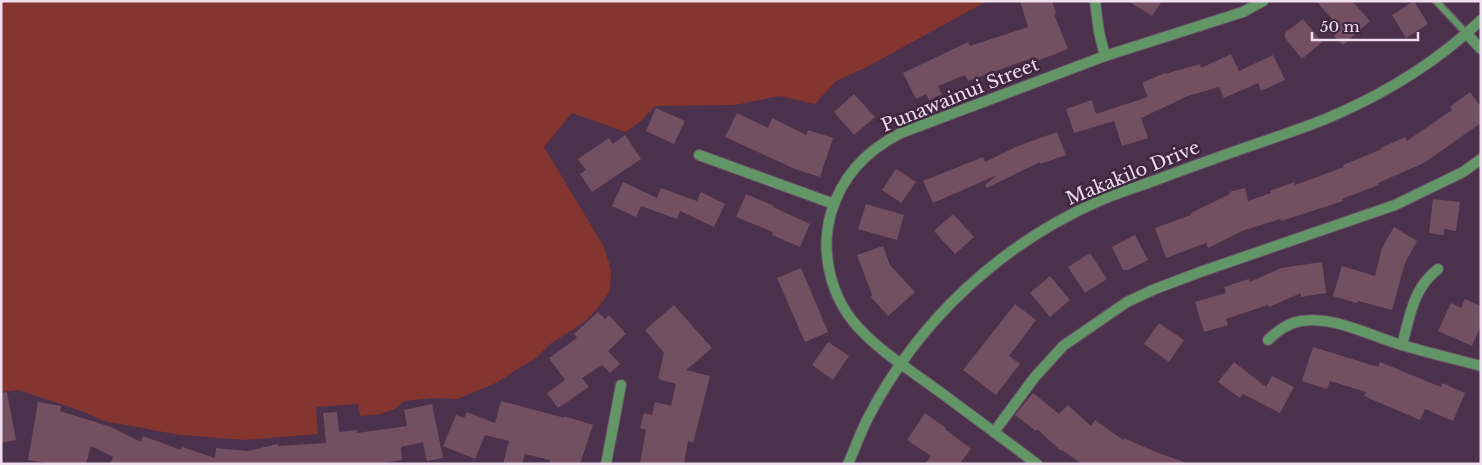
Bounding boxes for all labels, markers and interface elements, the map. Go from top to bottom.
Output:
scale bar [1312,10,1418,42]
text: 50 m [1320,17,1360,36]
street label: Punawainui Street [878,53,1042,137]
street label: Makakilo Drive [1063,136,1203,210]

